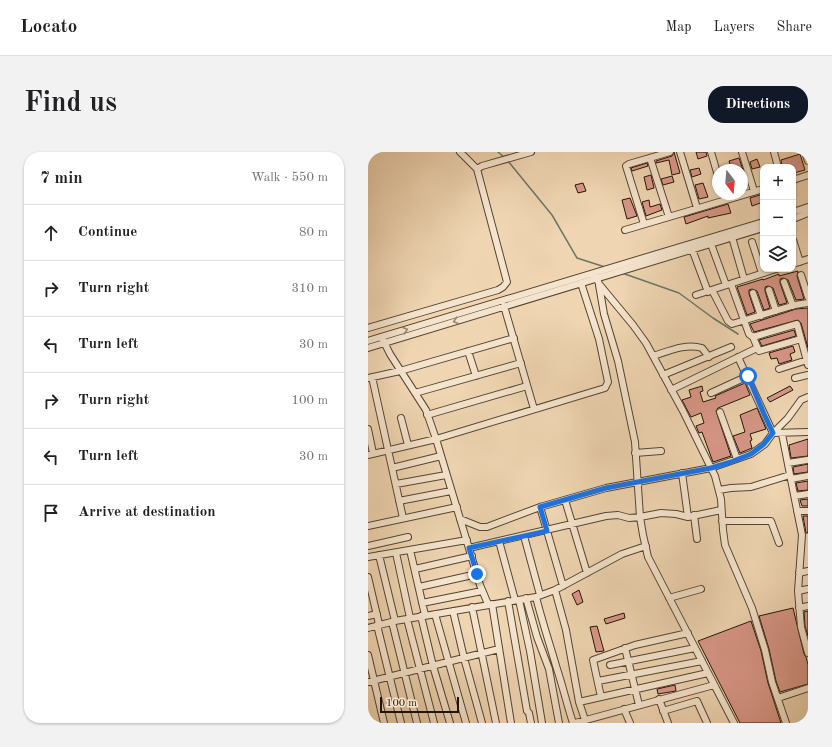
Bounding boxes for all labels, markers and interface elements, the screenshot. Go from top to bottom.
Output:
text: Locato [20,18,77,37]
text: Map [666,20,692,34]
text: Layers [714,20,755,34]
text: Share [777,20,812,34]
button: Directions [708,86,808,123]
text: Find us [24,90,117,118]
north arrow [712,164,748,200]
map controls [760,164,796,272]
button: + [760,164,796,200]
text: 7 min [40,170,83,187]
text: Walk · 550 m [251,171,328,184]
button: − [760,200,796,236]
icon: ahead [40,222,62,244]
text: Continue [78,225,137,240]
text: 80 m [299,226,328,239]
button: layers [760,236,796,272]
icon: right [40,278,62,300]
text: Turn right [78,281,149,296]
text: 310 m [291,282,328,295]
one-way arrow [452,316,459,325]
one-way arrow [402,326,409,335]
icon: left [40,334,62,356]
text: Turn left [78,337,138,352]
text: 30 m [299,338,328,351]
route start [739,367,757,385]
icon: right [40,390,62,412]
text: Turn right [78,393,149,408]
text: 100 m [291,394,328,407]
icon: left [40,446,62,468]
text: Turn left [78,449,138,464]
text: 30 m [299,450,328,463]
icon: arrive [40,502,62,524]
text: Arrive at destination [78,505,216,520]
route end [468,565,486,583]
scale bar [380,695,459,714]
text: 100 m [386,698,417,709]

